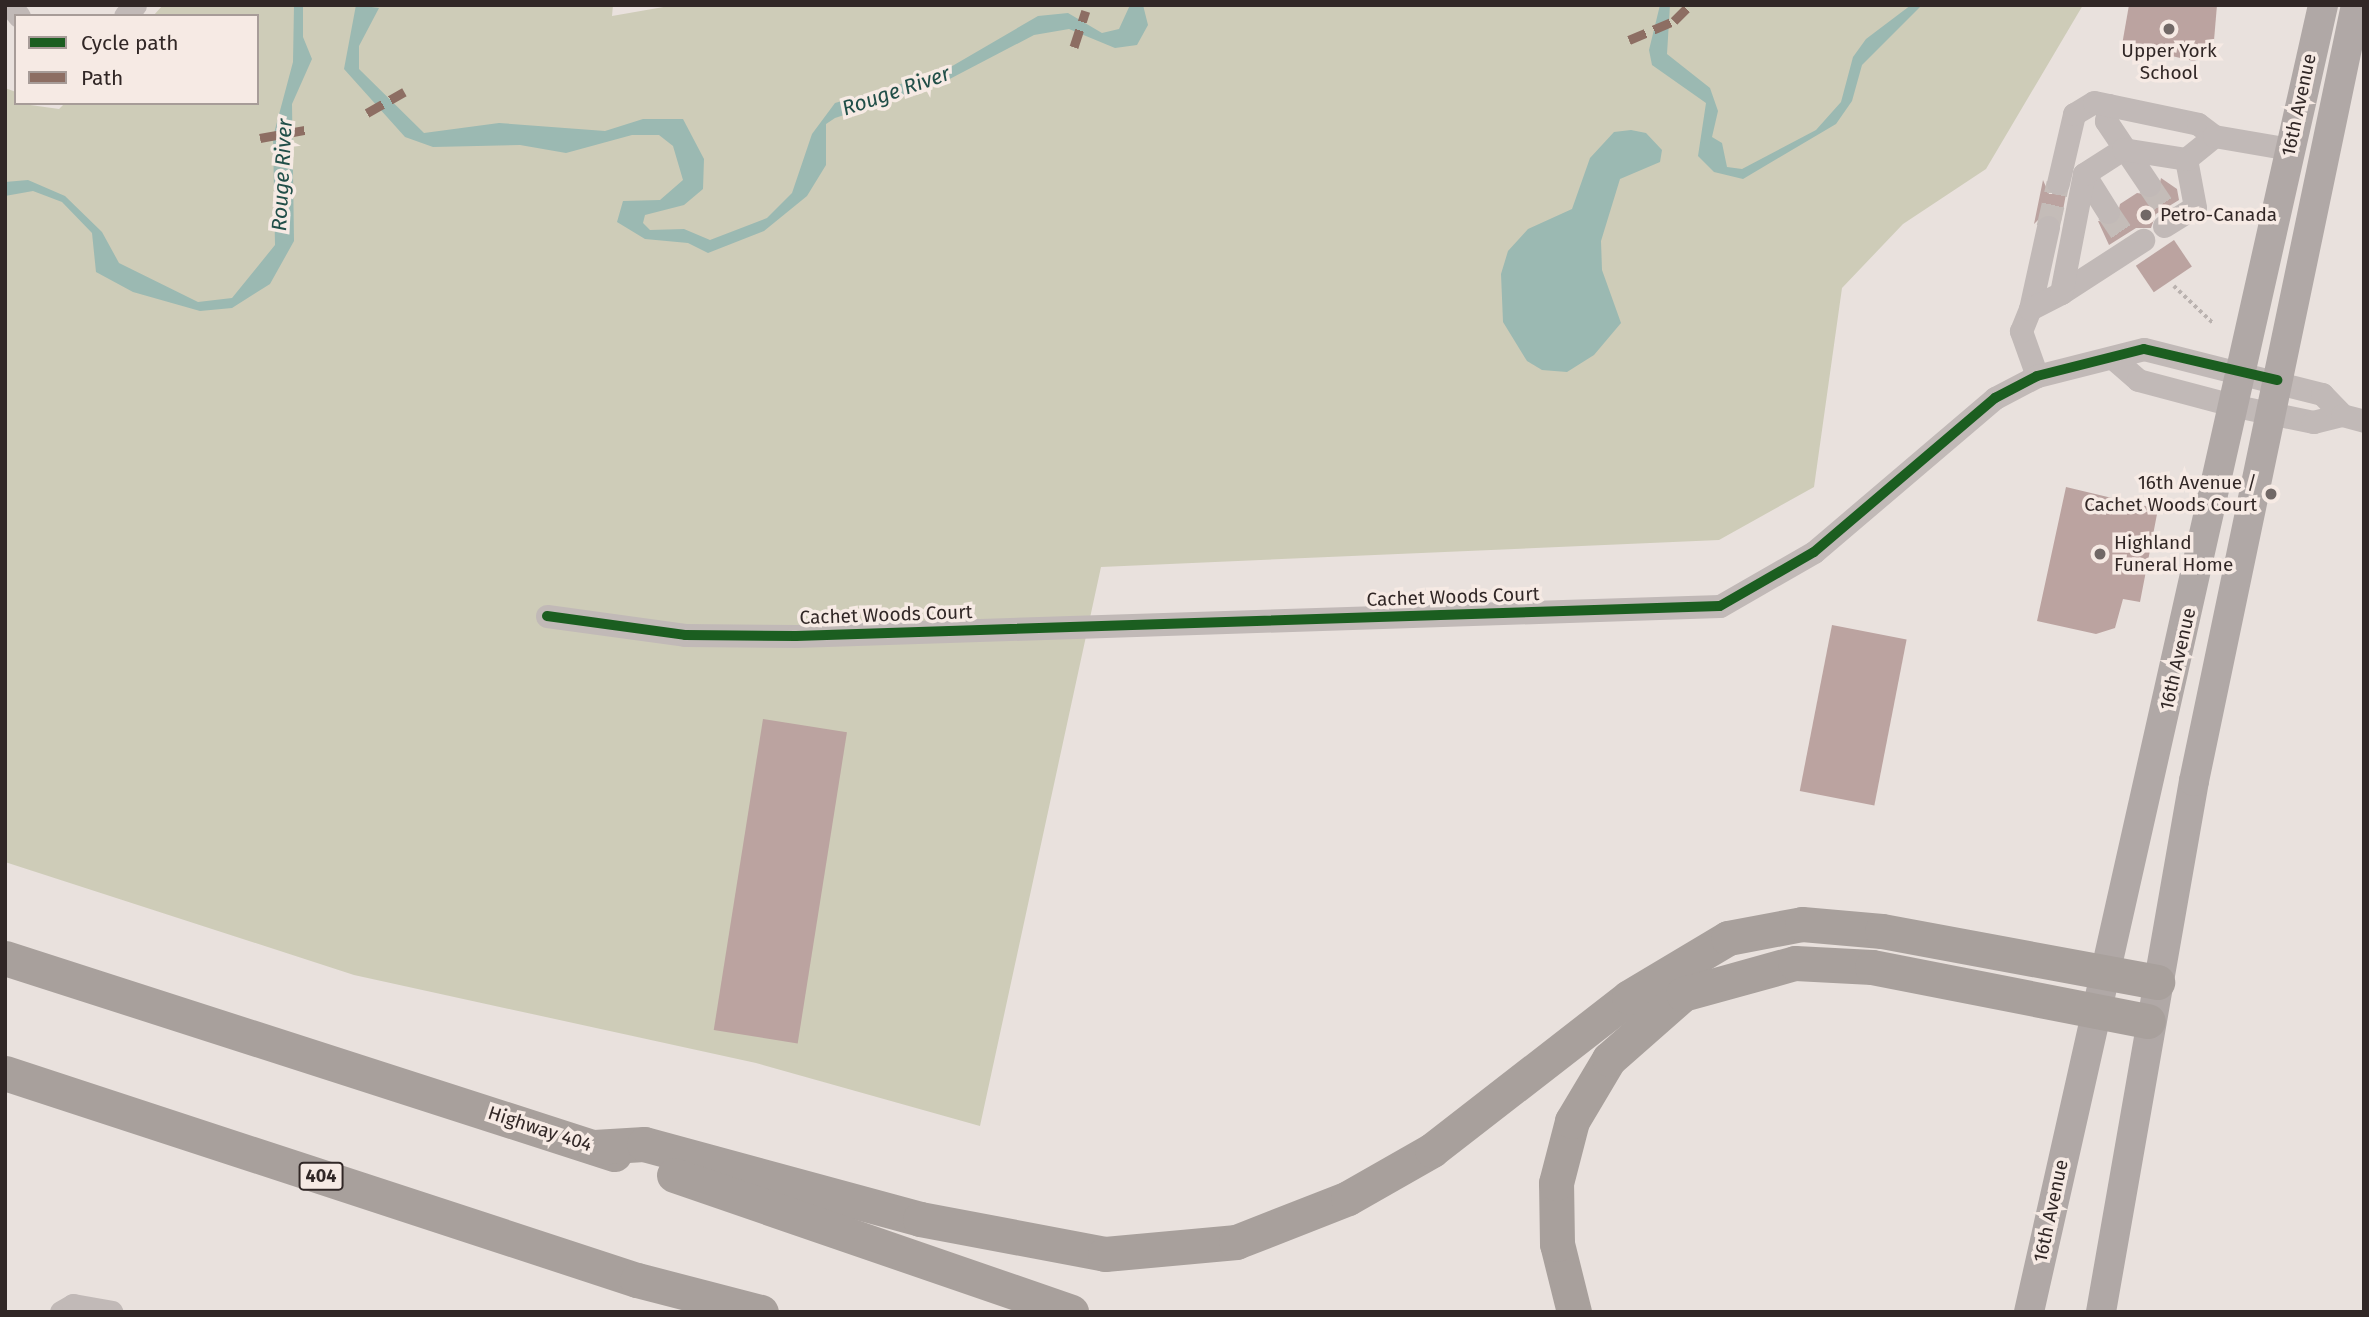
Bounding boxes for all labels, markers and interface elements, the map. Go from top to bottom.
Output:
legend [14,14,259,105]
marker: Upper York School [2161,21,2177,37]
text: Cycle path [81,30,179,56]
place label: Upper York School [2121,40,2217,84]
street label: 16th Avenue [2277,52,2321,158]
water label: Rouge River [839,61,953,121]
text: Path [81,65,123,91]
water label: Rouge River [266,118,298,232]
place label: Petro-Canada [2160,204,2277,226]
marker: Petro-Canada [2138,207,2154,223]
place label: 16th Avenue / Cachet Woods Court [2084,472,2257,516]
marker: 16th Avenue / Cachet Woods Court [2263,486,2279,502]
place label: Highland Funeral Home [2114,532,2233,576]
marker: Highland Funeral Home [2092,546,2108,562]
street label: Cachet Woods Court [1366,583,1540,611]
street label: Cachet Woods Court [799,601,973,629]
street label: 16th Avenue [2155,606,2201,712]
street label: Highway 404 [485,1101,595,1157]
street label: 16th Avenue [2029,1158,2073,1264]
road number: 404 [298,1162,344,1190]

